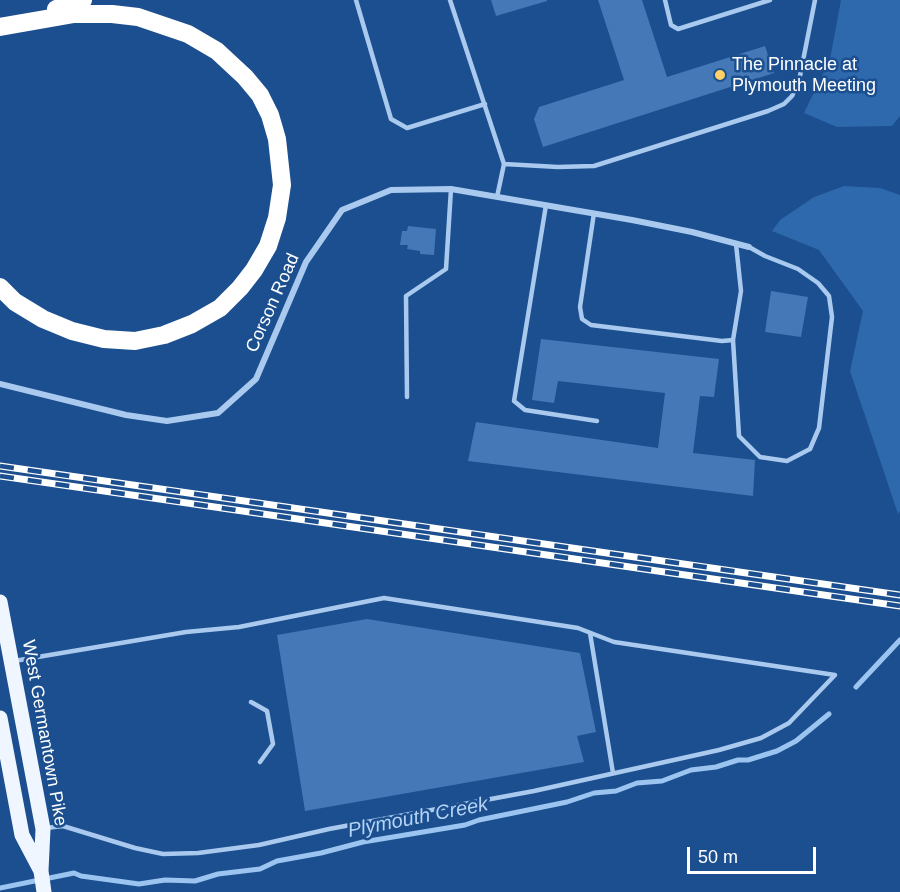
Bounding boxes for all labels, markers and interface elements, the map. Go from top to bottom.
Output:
place label: The Pinnacle at Plymouth Meeting [732,54,876,97]
marker: The Pinnacle at Plymouth Meeting [713,68,727,82]
street label: Corson Road [242,250,304,356]
street label: West Germantown Pike [17,638,71,828]
water label: Plymouth Creek [346,793,490,843]
scale bar [690,835,819,873]
text: 50 m [698,847,738,867]

